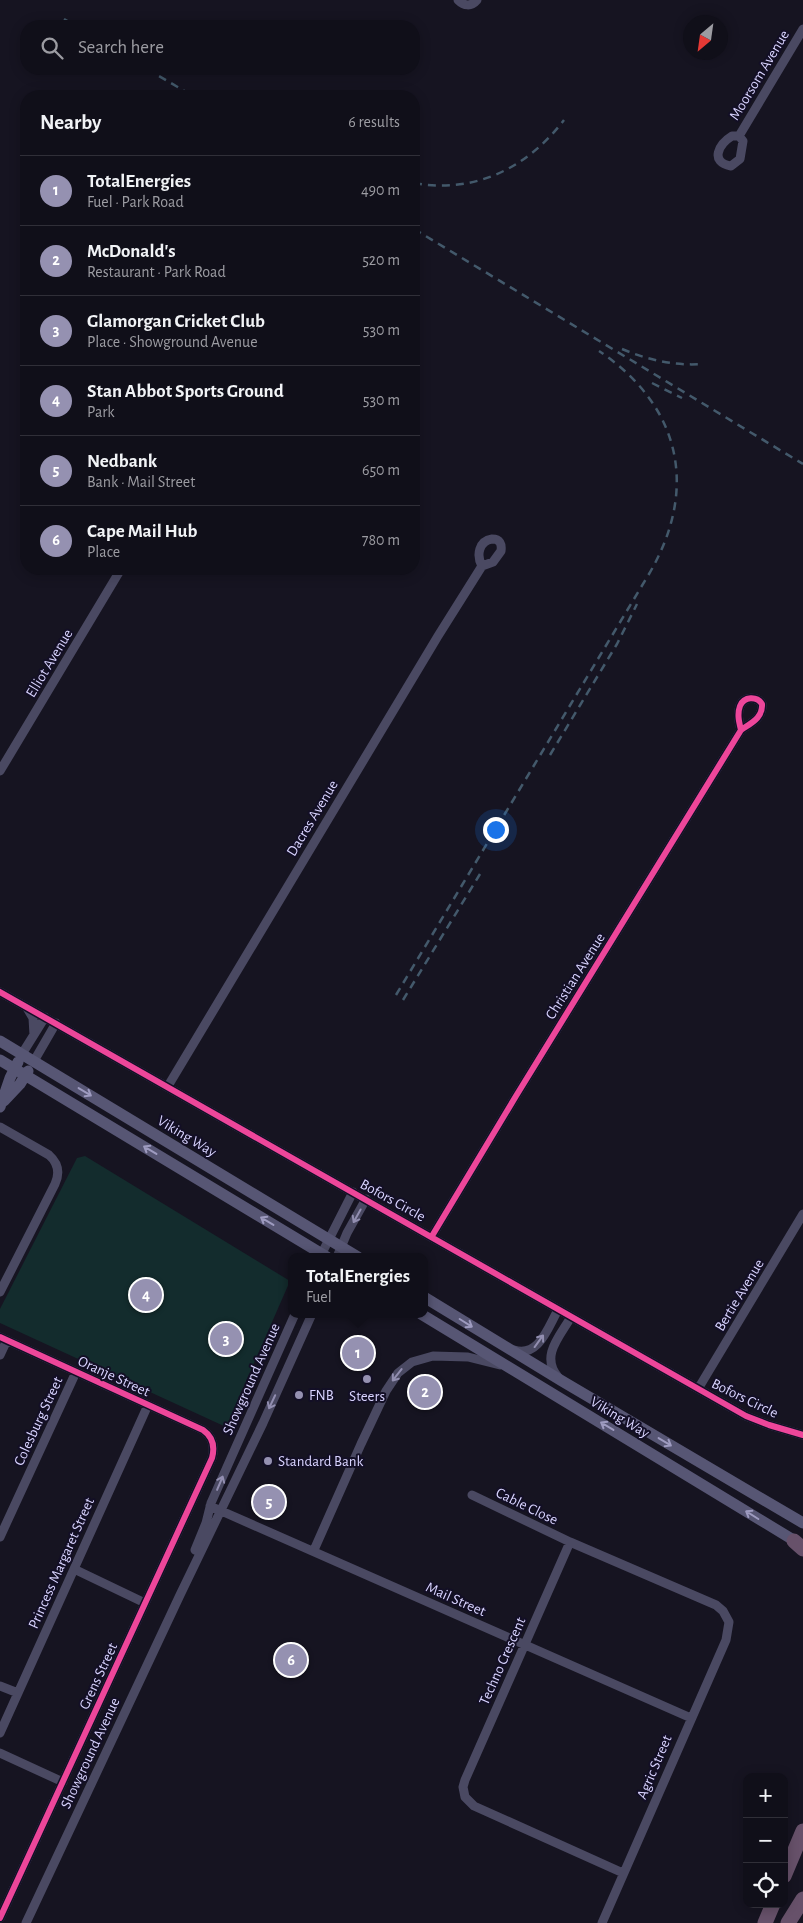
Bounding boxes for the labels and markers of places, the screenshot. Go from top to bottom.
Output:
pin: 4 [130,1276,162,1314]
pin: 3 [210,1320,242,1358]
pin: 1 [342,1334,374,1372]
marker: Steers [361,1373,373,1385]
pin: 2 [409,1373,441,1411]
place label: FNB [309,1388,334,1403]
marker: FNB [293,1389,305,1401]
place label: Steers [349,1389,385,1404]
place label: Standard Bank [278,1454,364,1469]
marker: Standard Bank [262,1455,274,1467]
pin: 5 [253,1483,285,1521]
pin: 6 [275,1641,307,1679]

